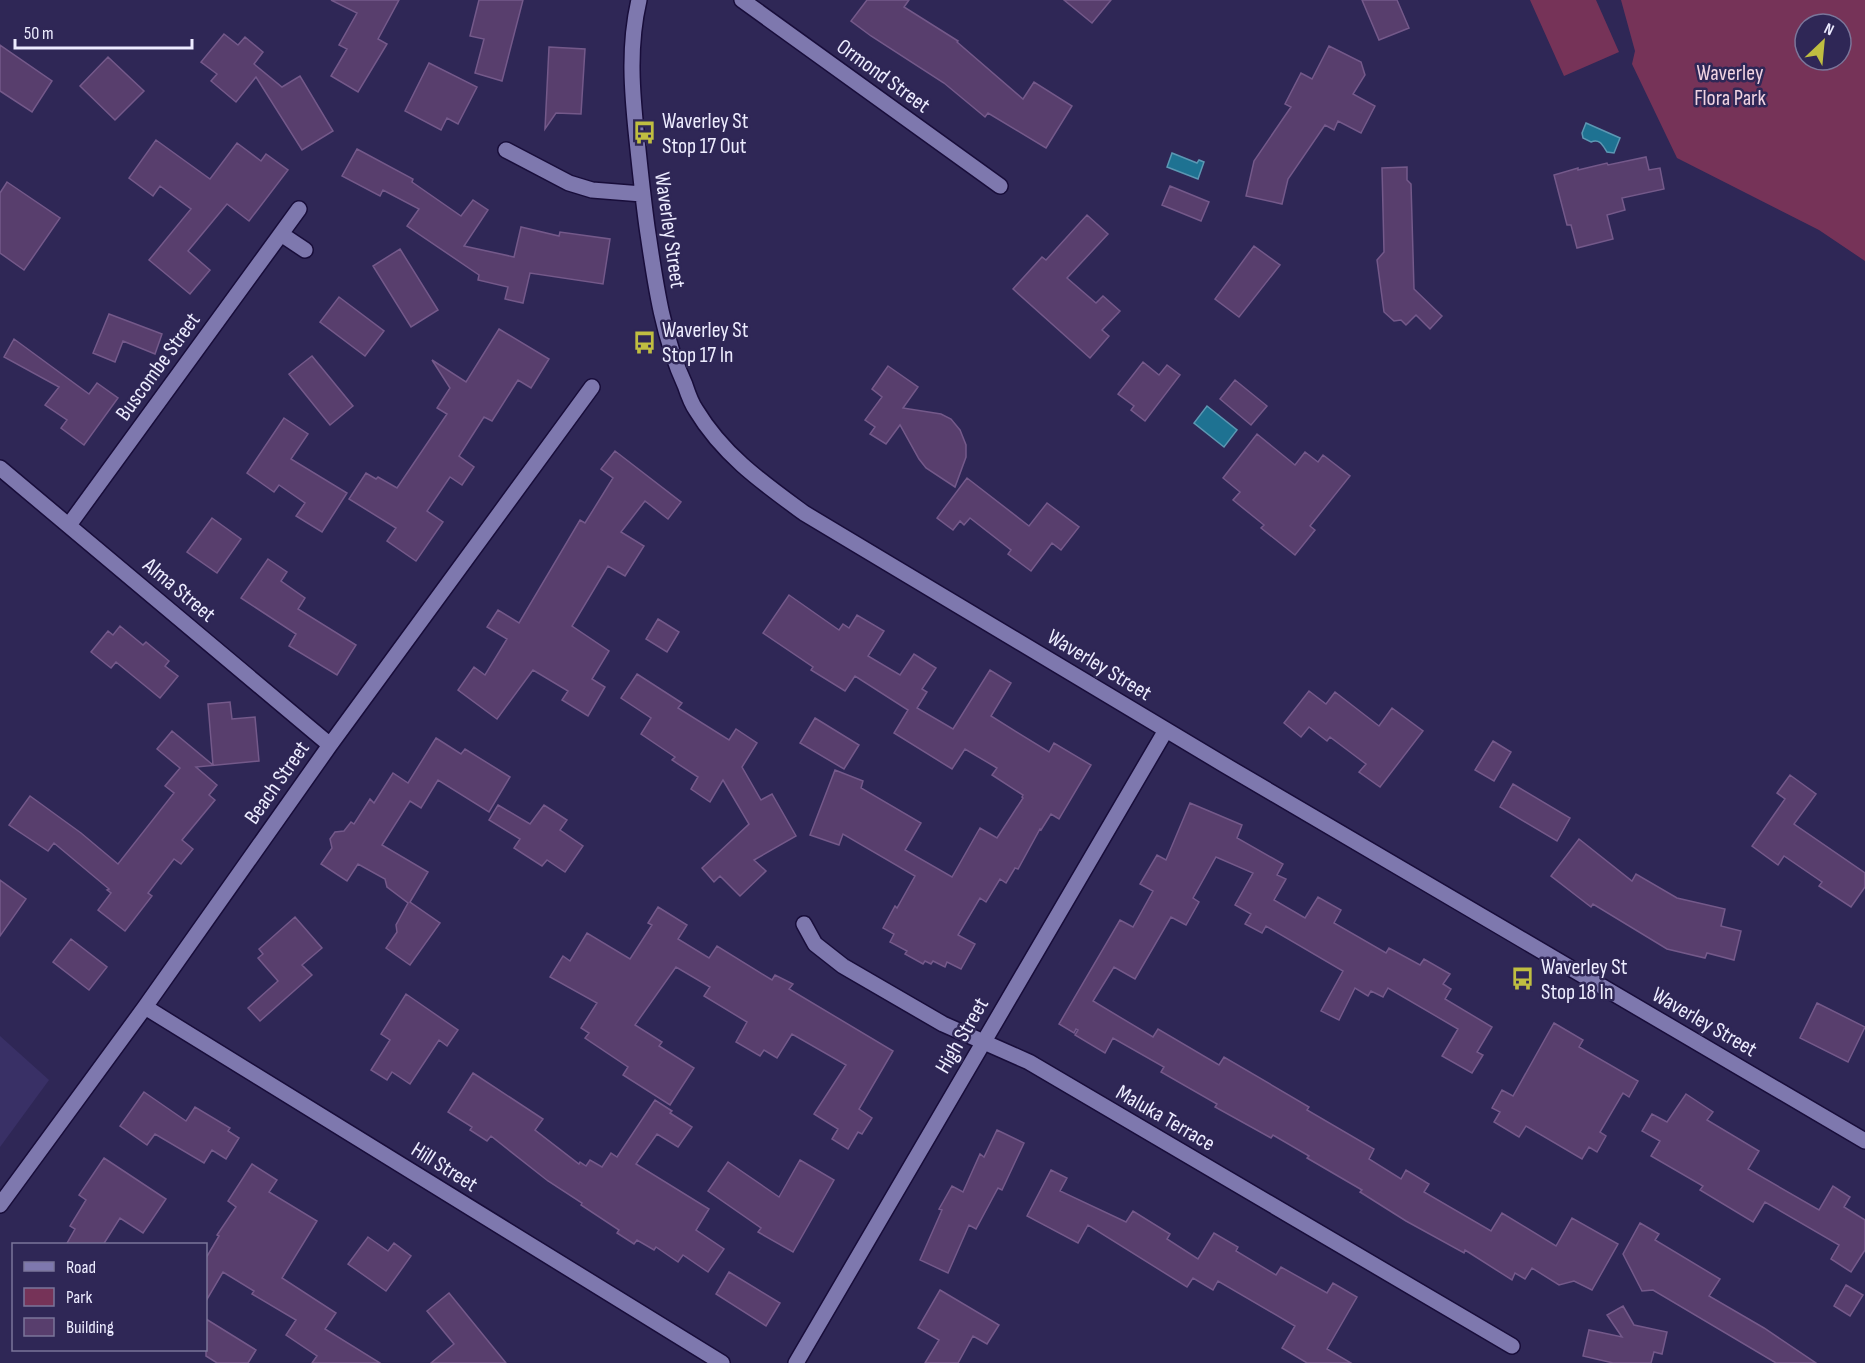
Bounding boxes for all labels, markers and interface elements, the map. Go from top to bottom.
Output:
scale bar [15,12,192,50]
north arrow [1793,12,1853,72]
text: N [1821,19,1837,40]
text: 50 m [24,23,54,44]
street label: Ormond Street [831,33,935,119]
park label: Waverley Flora Park [1694,60,1766,112]
place label: Waverley St Stop 17 Out [662,108,749,160]
bus stop icon: Waverley St Stop 17 Out [631,120,657,146]
street label: Waverley Street [648,171,691,290]
street label: Buscombe Street [110,307,207,426]
place label: Waverley St Stop 17 In [662,317,749,369]
bus stop icon: Waverley St Stop 17 In [631,329,657,355]
street label: Alma Street [137,551,221,628]
street label: Waverley Street [1042,624,1156,707]
street label: Beach Street [239,736,316,830]
place label: Waverley St Stop 18 In [1541,954,1628,1006]
bus stop icon: Waverley St Stop 18 In [1510,966,1536,992]
street label: Waverley Street [1647,981,1762,1063]
street label: High Street [930,993,995,1079]
street label: Maluka Terrace [1111,1079,1220,1157]
street label: Hill Street [406,1136,483,1198]
legend [12,1243,207,1351]
text: Road [66,1257,96,1278]
text: Park [66,1287,92,1308]
text: Building [66,1317,114,1338]

